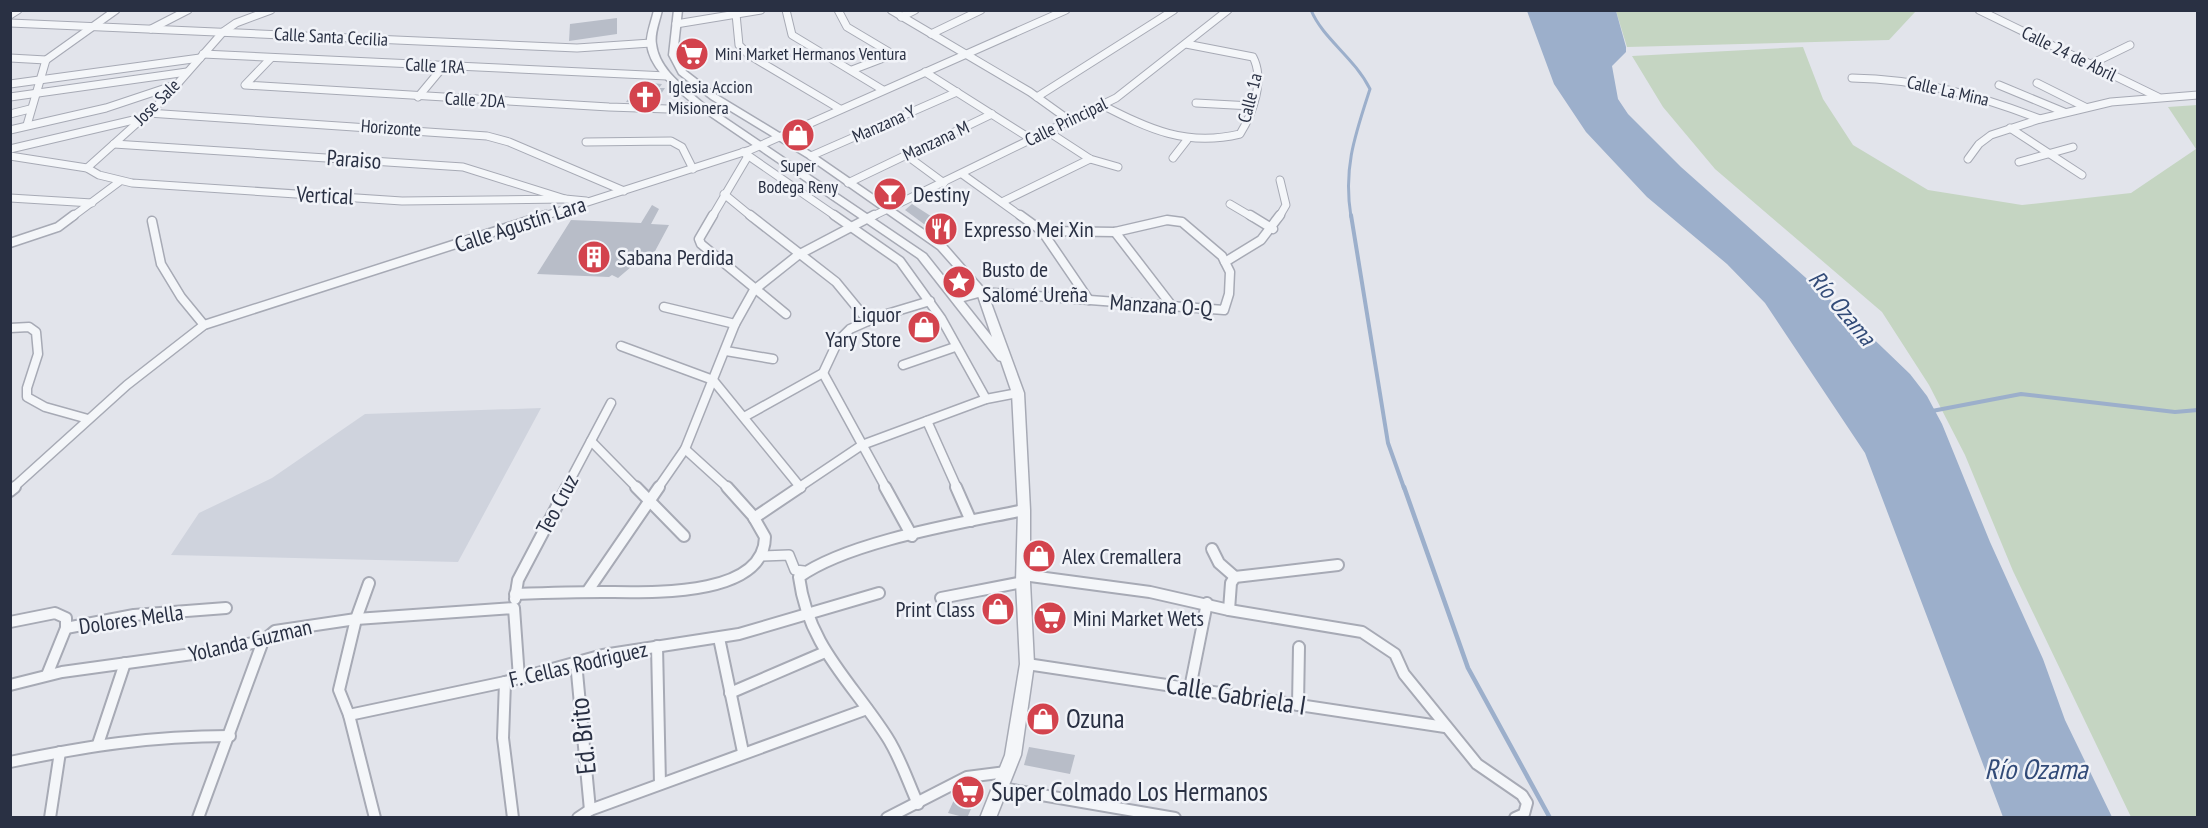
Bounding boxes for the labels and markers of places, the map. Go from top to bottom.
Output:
supermarket icon: Mini Market Hermanos Ventura [674,36,710,72]
place label: Mini Market Hermanos Ventura [715,42,906,65]
place label: Iglesia Accion Misionera [668,75,753,119]
church icon: Iglesia Accion Misionera [627,79,663,115]
shop icon: Super Bodega Reny [780,117,816,153]
place label: Super Bodega Reny [758,154,838,198]
bar icon: Destiny [872,176,908,212]
place label: Destiny [913,180,971,208]
restaurant icon: Expresso Mei Xin [923,211,959,247]
place label: Expresso Mei Xin [964,215,1094,243]
building icon: Sabana Perdida [576,239,612,275]
place label: Sabana Perdida [617,243,734,271]
place label: Busto de Salomé Ureña [982,255,1088,308]
place icon: Busto de Salomé Ureña [941,264,977,300]
place label: Liquor Yary Store [825,300,901,353]
shop icon: Liquor Yary Store [906,309,942,345]
shop icon: Alex Cremallera [1021,538,1057,574]
place label: Alex Cremallera [1062,542,1182,570]
shop icon: Print Class [980,591,1016,627]
place label: Print Class [896,595,975,623]
supermarket icon: Mini Market Wets [1032,600,1068,636]
place label: Mini Market Wets [1073,604,1204,632]
shop icon: Ozuna [1025,701,1061,737]
place label: Ozuna [1066,701,1124,735]
supermarket icon: Super Colmado Los Hermanos [950,774,986,810]
place label: Super Colmado Los Hermanos [991,774,1268,808]

